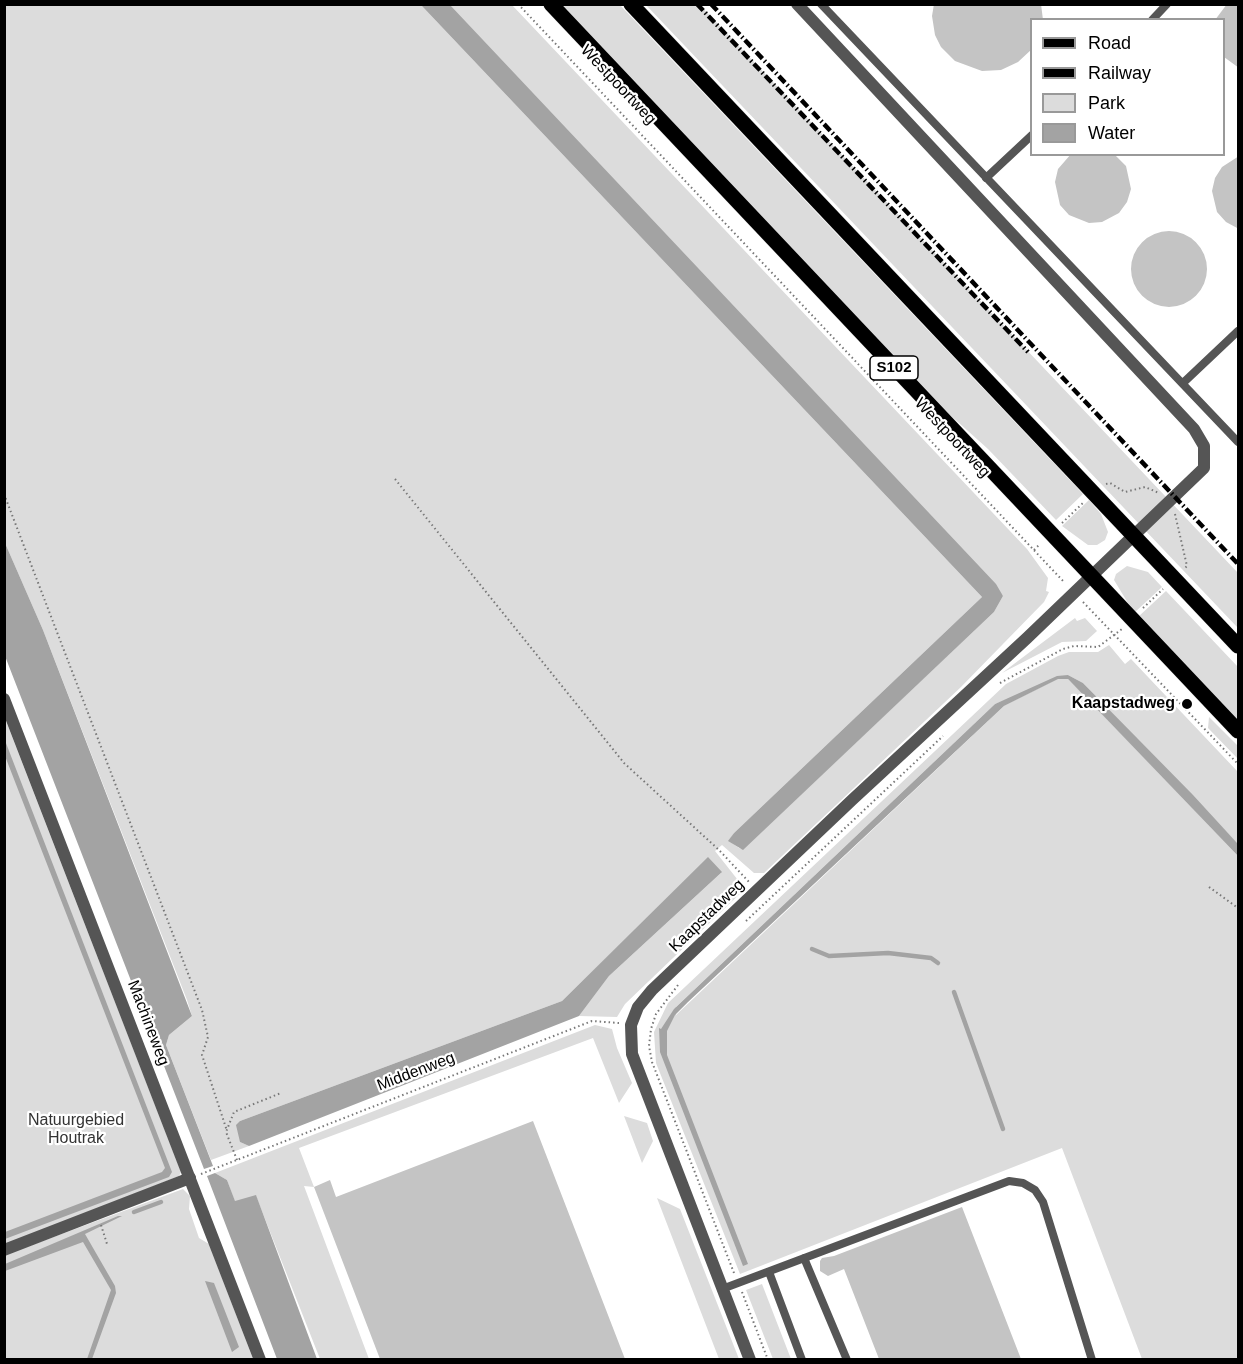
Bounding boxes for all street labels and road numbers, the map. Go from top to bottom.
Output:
street label: Westpoortweg [576,41,660,129]
road number: S102 [870,356,918,380]
street label: Westpoortweg [910,394,994,482]
street label: Kaapstadweg [665,875,749,957]
street label: Machineweg [123,978,173,1068]
street label: Middenweg [374,1048,458,1096]

